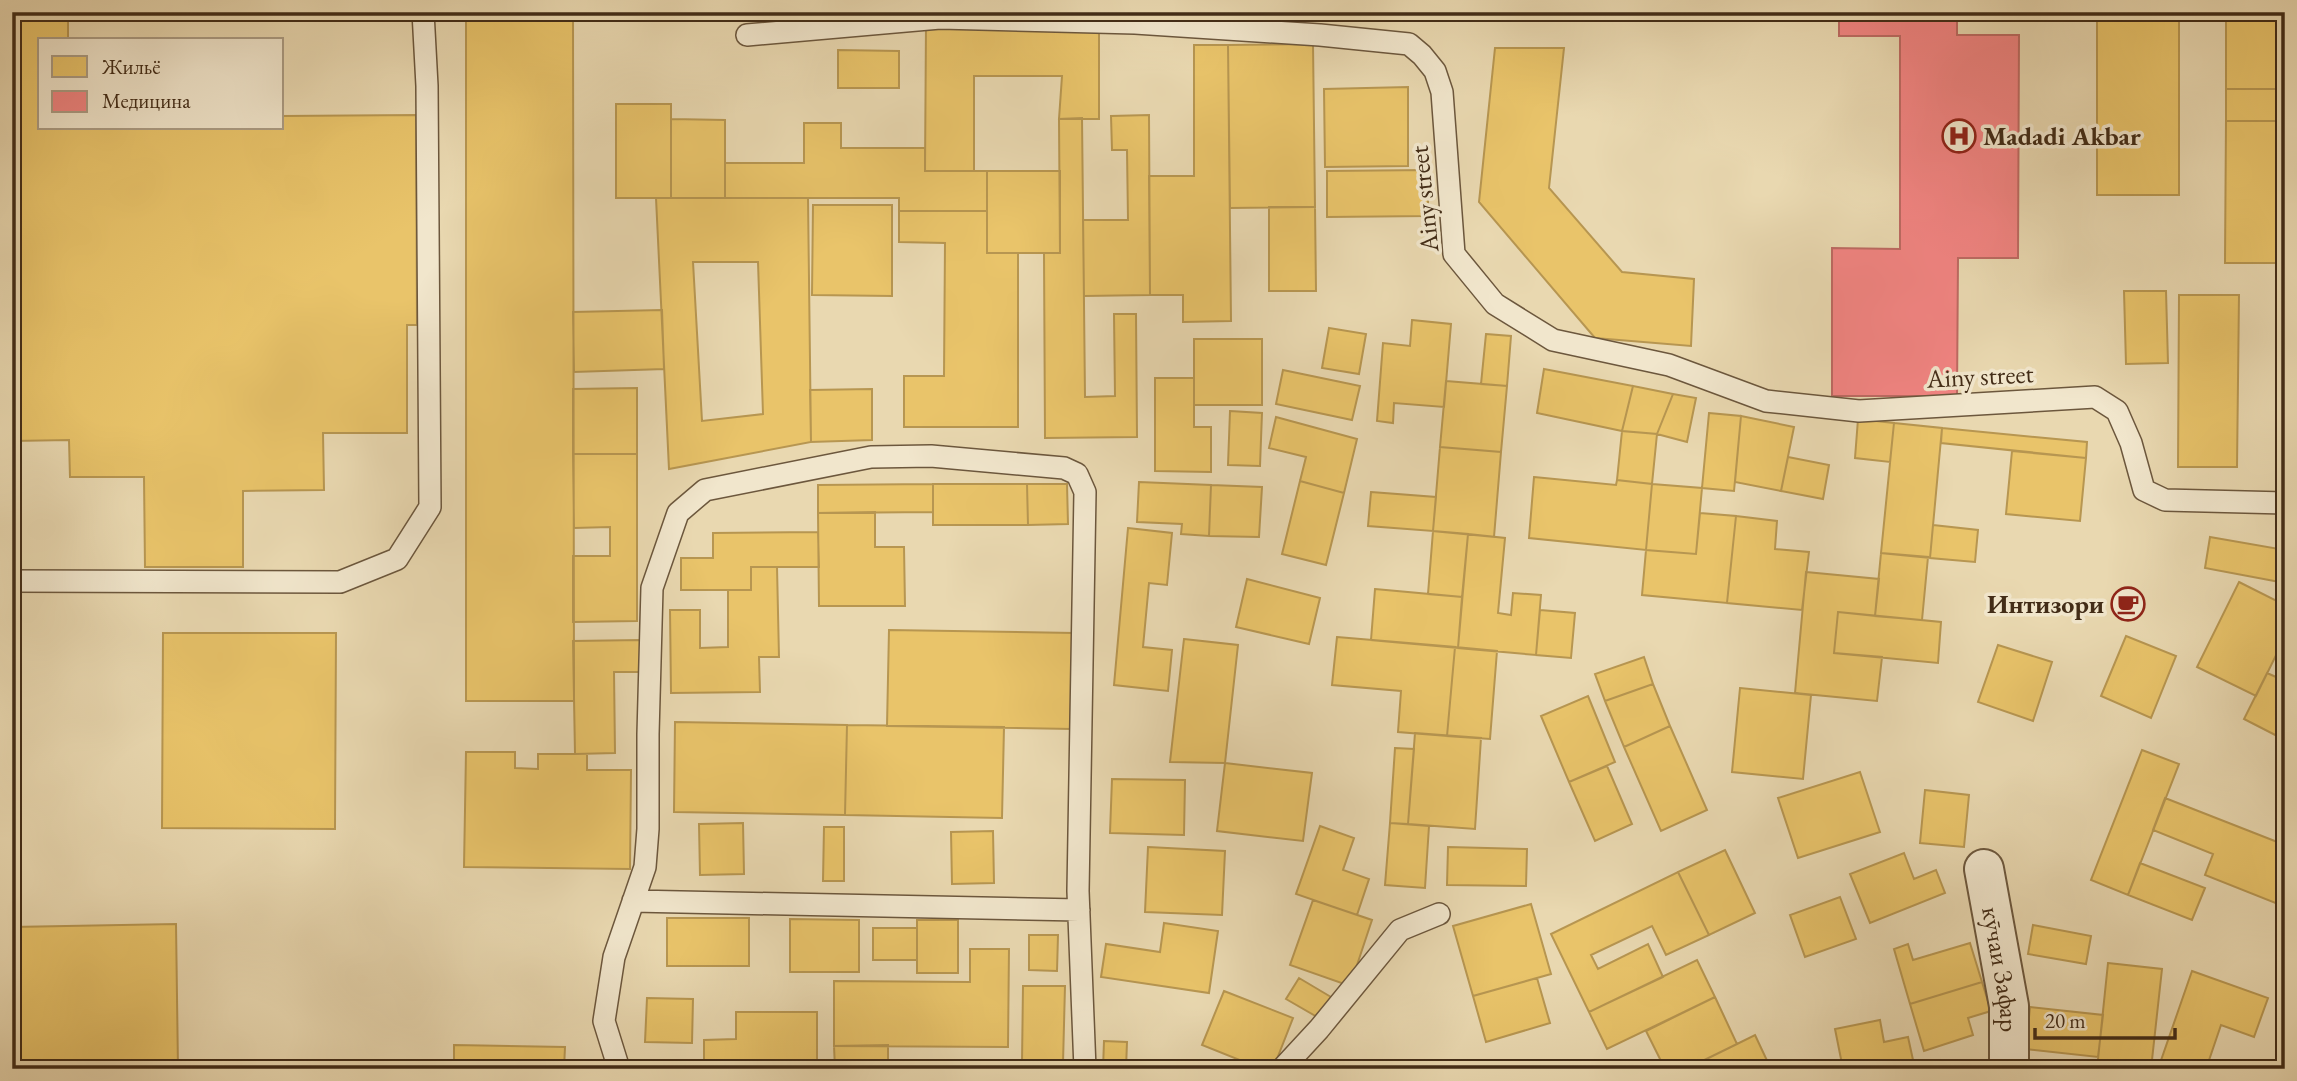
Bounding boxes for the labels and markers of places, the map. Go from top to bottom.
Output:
hospital icon: Madadi Akbar [1940,117,1978,155]
place label: Madadi Akbar [1983,119,2141,153]
cafe icon: Интизори [2109,585,2147,623]
place label: Интизори [1987,587,2104,621]

